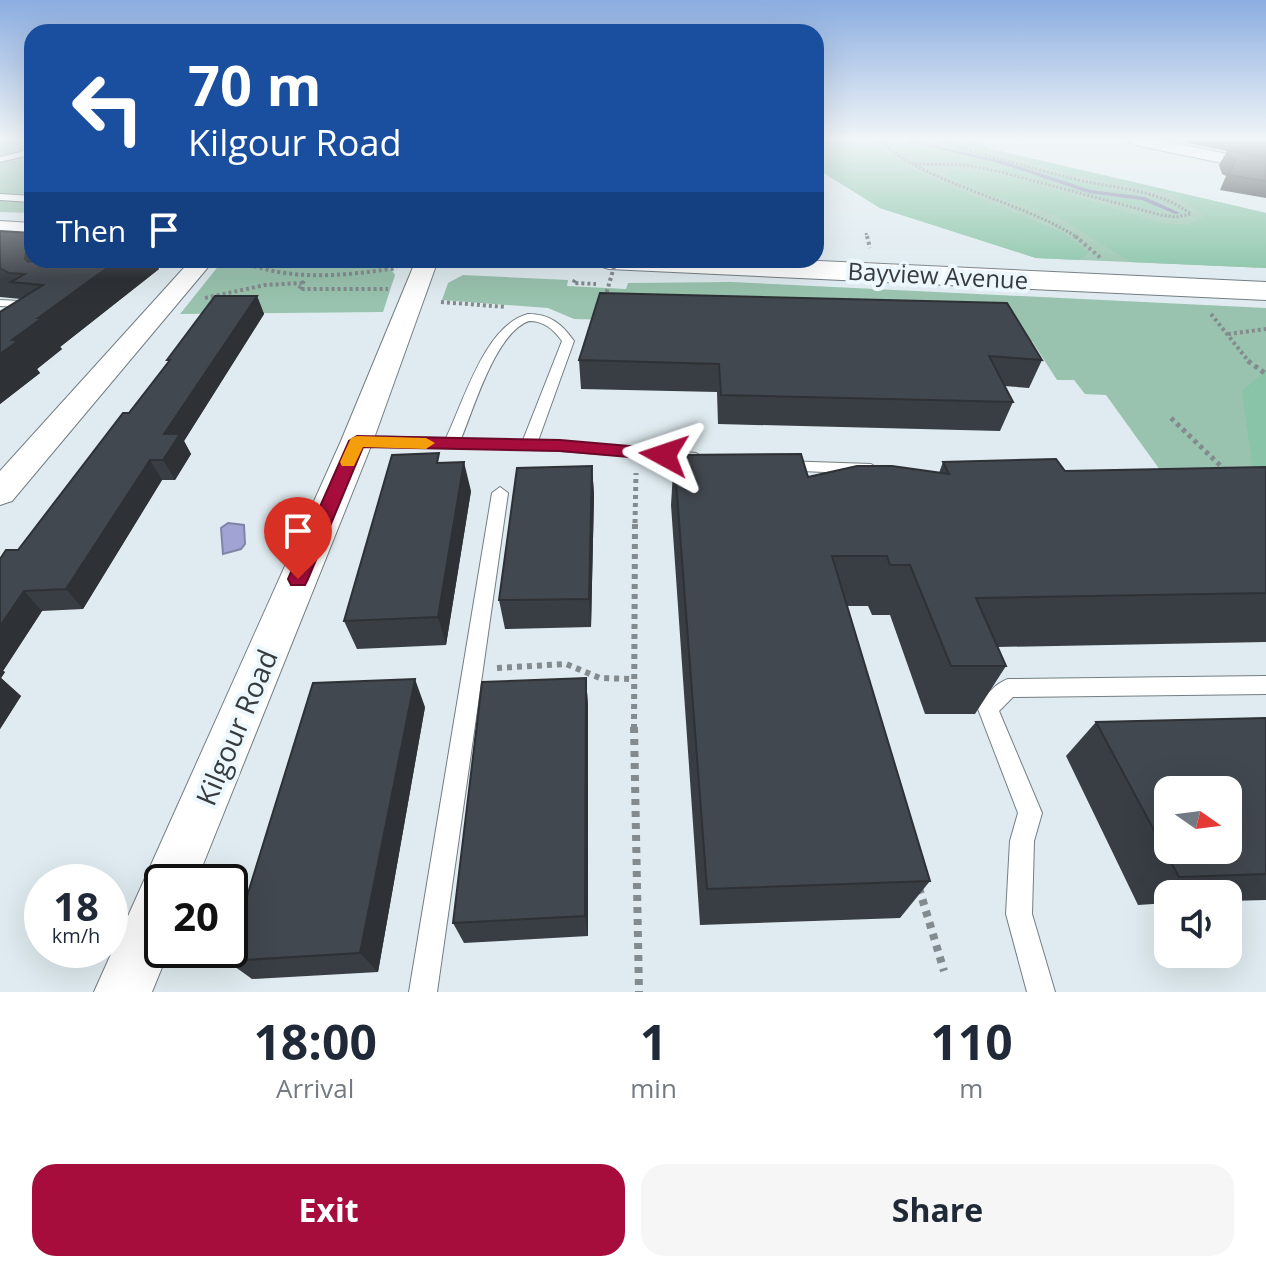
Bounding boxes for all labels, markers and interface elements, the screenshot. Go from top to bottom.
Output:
text: 70 m [188,46,322,122]
icon: left [56,56,160,160]
text: Kilgour Road [188,118,401,167]
icon: arrive [142,208,186,252]
text: Then [56,210,126,251]
street label: Bayview Avenue [847,254,1029,296]
position arrow [622,413,706,497]
pin [264,497,332,579]
icon: arrive [276,509,320,553]
street label: Kilgour Road [186,643,286,811]
north arrow [1154,776,1242,864]
map controls [1154,776,1242,968]
speed limit sign: 20 [144,864,248,968]
text: 18 [53,878,99,933]
button: sound [1154,880,1242,968]
text: km/h [52,922,100,949]
text: 18:00 [253,1009,377,1074]
text: 1 [640,1009,667,1074]
text: 110 [930,1009,1013,1074]
text: Arrival [276,1070,354,1106]
text: min [630,1070,677,1106]
text: m [959,1070,983,1106]
button: Exit [32,1164,625,1256]
button: Share [641,1164,1234,1256]

